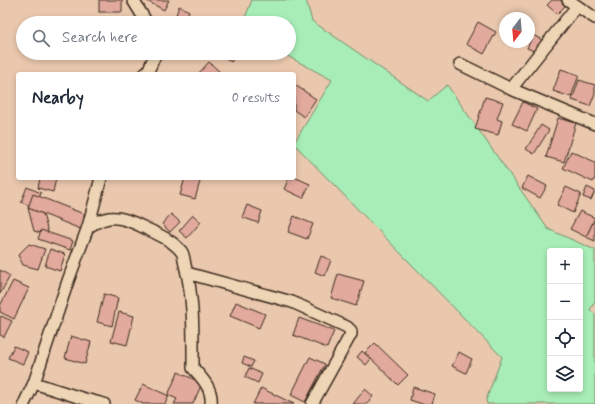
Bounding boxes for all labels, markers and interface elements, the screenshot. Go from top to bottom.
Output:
north arrow [499,12,535,48]
search box [16,16,296,60]
icon: search [30,27,52,49]
text: Search here [62,28,138,48]
text: Nearby [32,87,84,109]
text: 0 results [232,90,280,107]
map controls [547,248,583,392]
button: + [547,248,583,284]
button: − [547,284,583,320]
button: locate [547,320,583,356]
button: layers [547,356,583,392]

